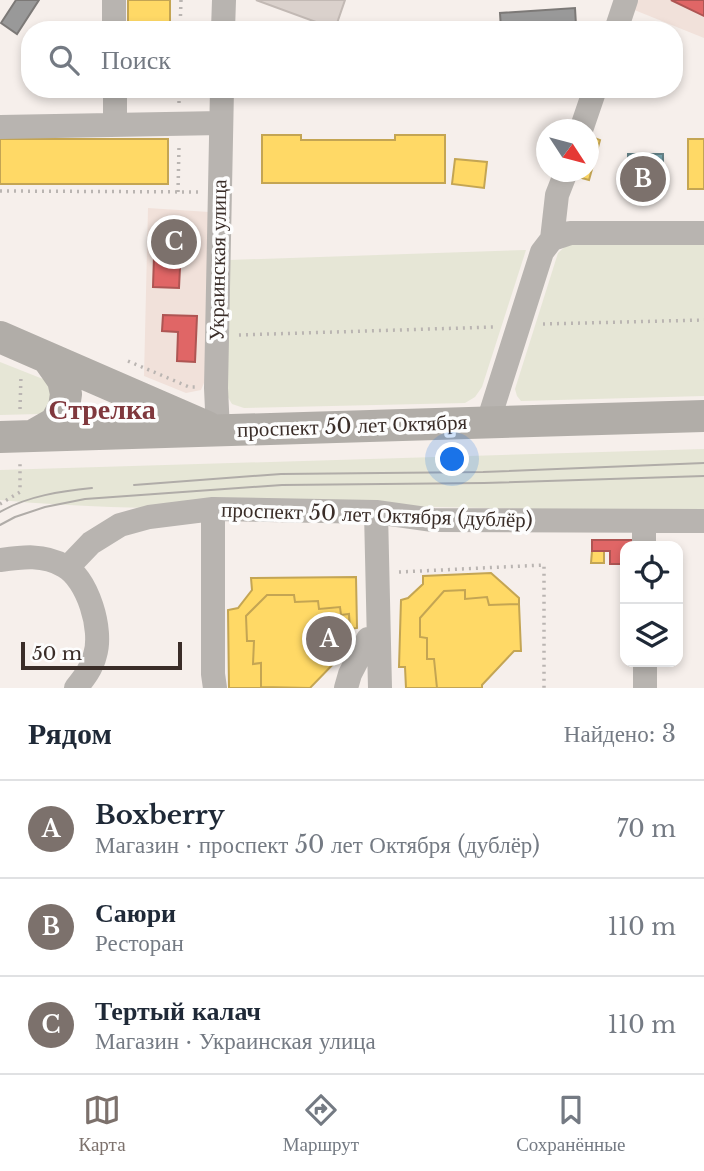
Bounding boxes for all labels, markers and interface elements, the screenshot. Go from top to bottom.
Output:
search box [21,21,683,98]
icon: search [45,41,83,79]
text: Поиск [101,44,171,76]
north arrow [536,119,599,182]
pin: B [620,153,666,205]
street label: Украинская улица [204,178,232,341]
pin: C [151,216,197,268]
district label: Стрелка [48,392,156,427]
street label: проспект 50 лет Октября [236,409,468,443]
your location [435,442,469,476]
street label: проспект 50 лет Октября (дублёр) [221,497,533,533]
map controls [620,541,683,667]
button: locate [620,541,683,604]
button: layers [620,604,683,667]
pin: A [306,613,352,665]
scale bar [21,639,182,671]
text: 50 m [32,642,82,665]
text: Рядом [28,715,112,752]
text: Найдено: 3 [564,720,676,748]
text: Boxberry [95,799,225,831]
text: A [42,815,60,843]
text: 70 m [617,815,676,843]
text: Магазин · проспект 50 лет Октября (дублёр) [95,831,540,859]
text: Саюри [95,897,176,929]
text: B [42,913,60,941]
text: 110 m [608,913,676,941]
text: Ресторан [95,929,184,957]
text: Тертый калач [95,995,261,1027]
text: C [42,1011,60,1039]
text: 110 m [608,1011,676,1039]
text: Магазин · Украинская улица [95,1027,376,1055]
tab: Карта [79,1091,126,1156]
tab: Маршрут [283,1091,359,1156]
tab: Сохранённые [516,1091,625,1156]

